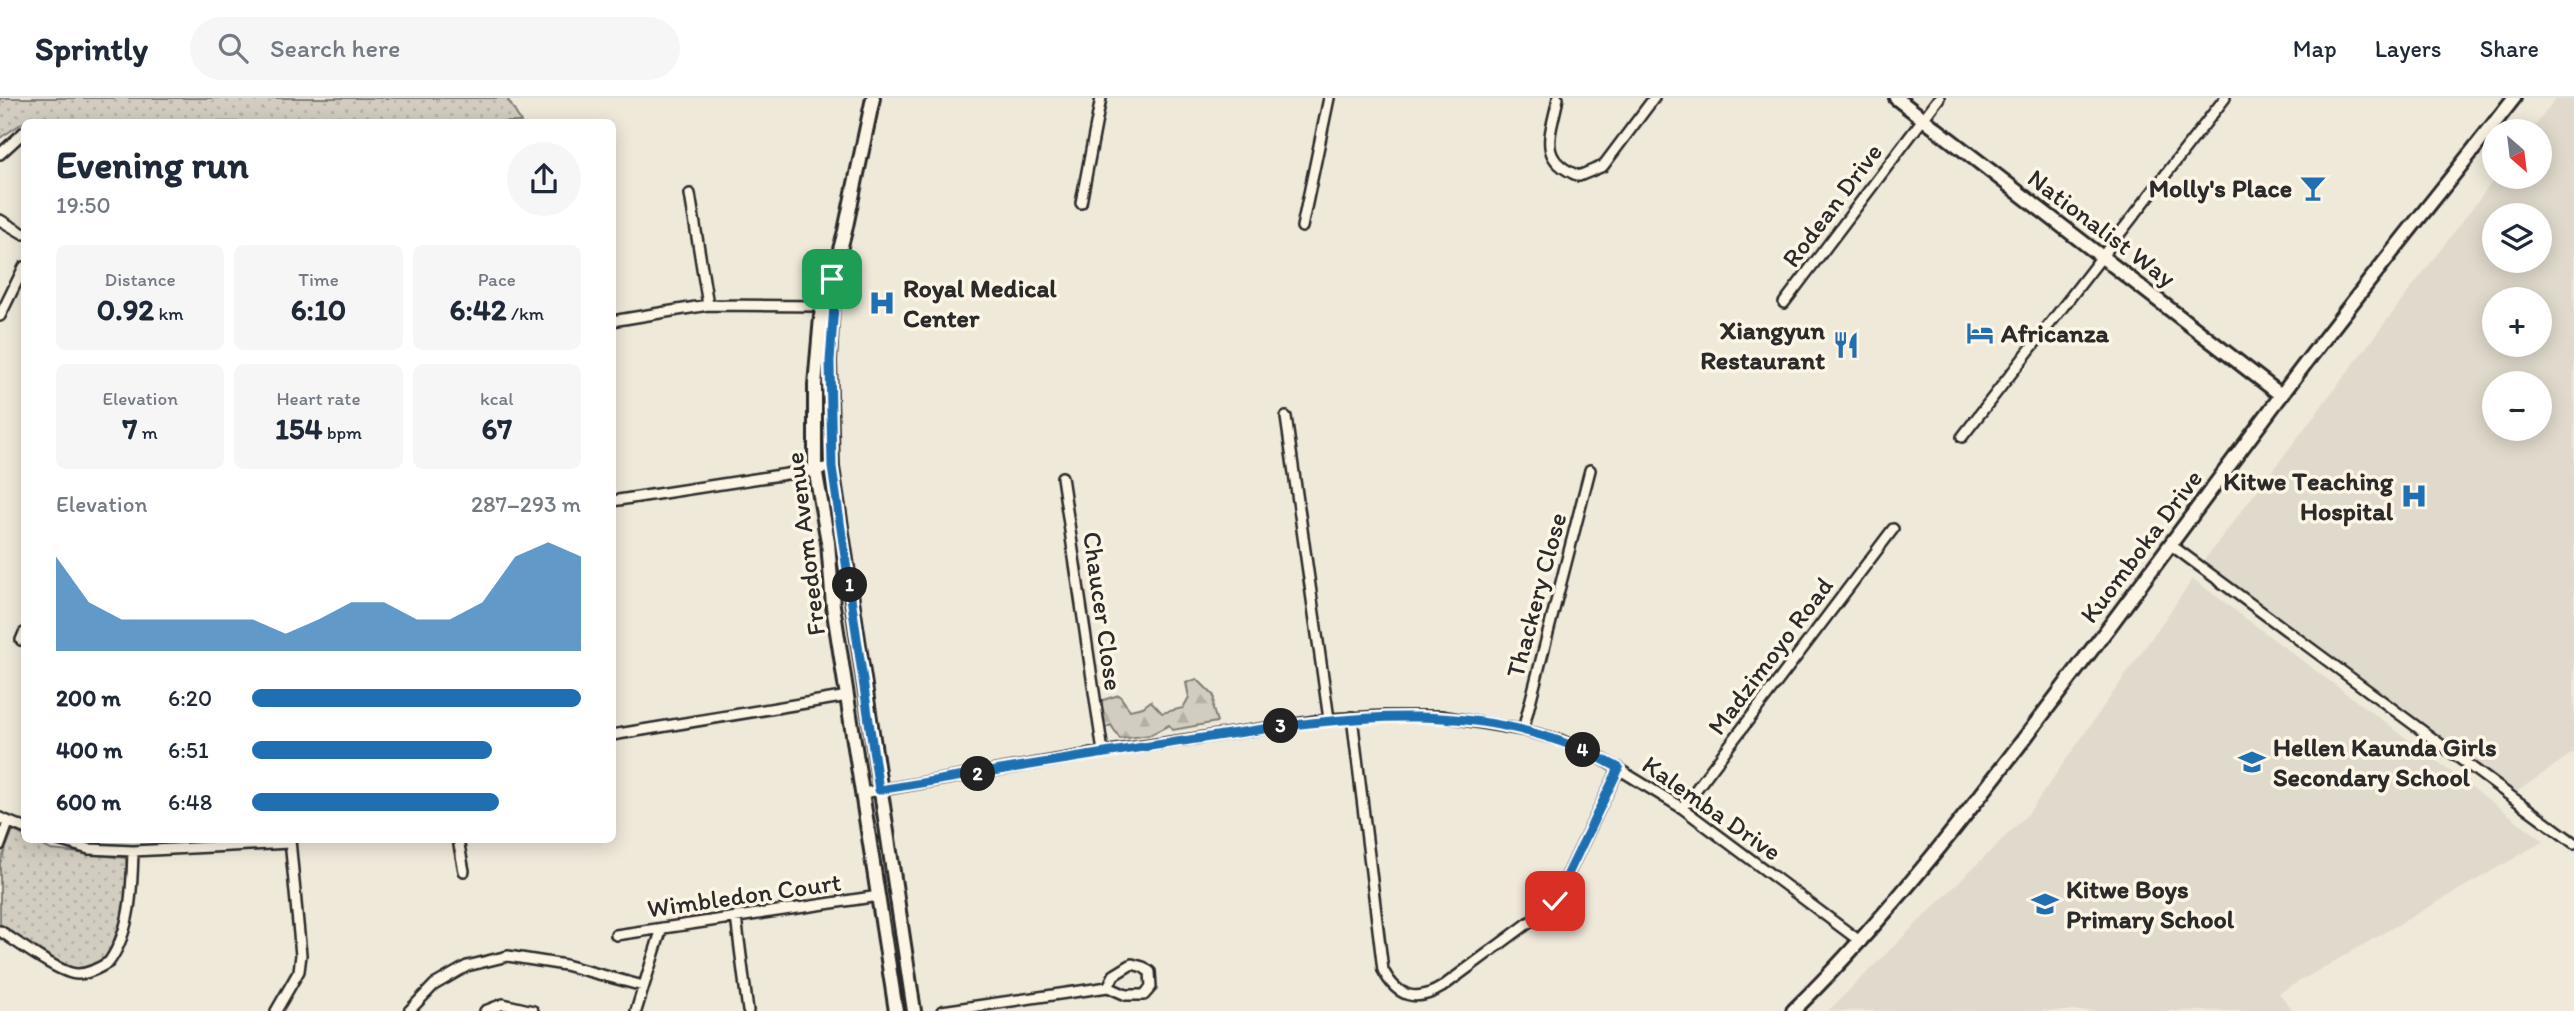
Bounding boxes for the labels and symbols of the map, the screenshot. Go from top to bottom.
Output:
north arrow [2482,119,2552,189]
street label: Rodean Drive [1775,137,1889,273]
street label: Nationalist Way [2022,162,2182,294]
place label: Molly's Place [2149,172,2292,204]
bar icon: Molly's Place [2298,173,2328,203]
pin [802,249,862,309]
place label: Royal Medical Center [903,272,1057,334]
hospital icon: Royal Medical Center [867,288,897,318]
place label: Xiangyun Restaurant [1700,314,1825,376]
place label: Africanza [2000,317,2109,349]
hotel icon: Africanza [1965,318,1995,348]
restaurant icon: Xiangyun Restaurant [1831,330,1861,360]
street label: Freedom Avenue [778,451,832,637]
street label: Kuomboka Drive [2073,463,2209,629]
place label: Kitwe Teaching Hospital [2223,465,2394,527]
hospital icon: Kitwe Teaching Hospital [2399,481,2429,511]
street label: Thackery Close [1499,509,1573,681]
street label: Chaucer Close [1076,529,1130,693]
pin: 1 [832,568,868,602]
street label: Madzimoyo Road [1700,571,1840,741]
pin: 3 [1264,708,1298,744]
place label: Hellen Kaunda Girls Secondary School [2273,731,2497,793]
pin: 4 [1566,732,1600,768]
school or university icon: Hellen Kaunda Girls Secondary School [2237,747,2267,777]
street label: Kalemba Drive [1636,748,1788,868]
pin: 2 [960,756,996,792]
street label: Wimbledon Court [645,866,843,924]
pin [1525,871,1585,931]
place label: Kitwe Boys Primary School [2066,873,2235,935]
school or university icon: Kitwe Boys Primary School [2030,889,2060,919]

